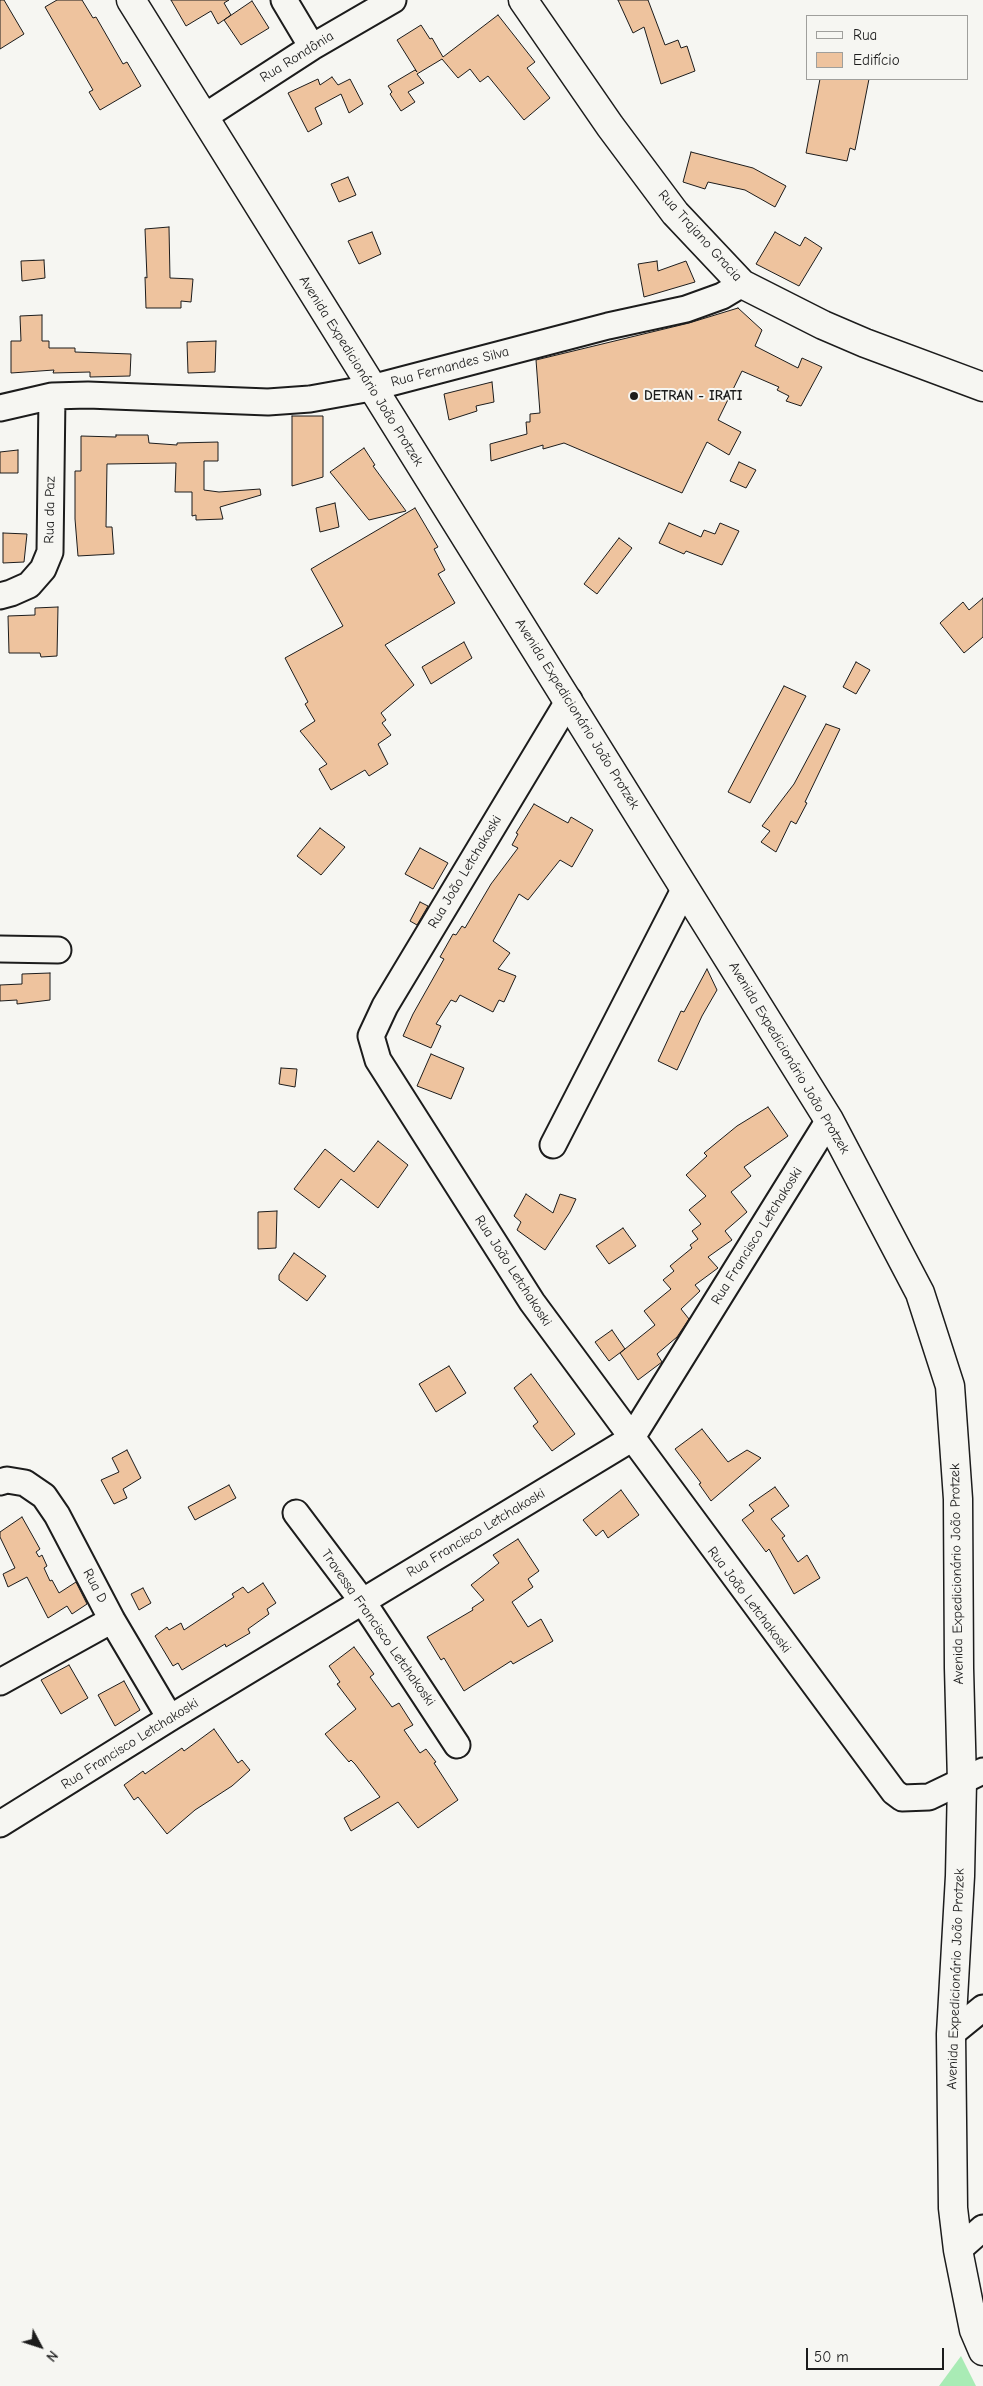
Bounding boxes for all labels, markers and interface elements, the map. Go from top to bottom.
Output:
legend [806,15,968,80]
text: Rua [853,26,877,44]
street label: Rua Rondônia [257,28,337,86]
text: Edifício [853,51,900,69]
street label: Rua Trajano Gracia [655,187,745,285]
street label: Avenida Expedicionário João Protzek [295,273,427,469]
street label: Rua Fernandes Silva [389,343,511,391]
place label: DETRAN - IRATI [644,388,742,404]
marker: DETRAN - IRATI [628,390,640,402]
street label: Rua da Paz [41,476,59,544]
street label: Avenida Expedicionário João Protzek [511,616,643,812]
street label: Rua João Letchakoski [425,812,505,932]
street label: Avenida Expedicionário João Protzek [725,959,853,1157]
street label: Rua Francisco Letchakoski [708,1164,806,1308]
street label: Rua João Letchakoski [471,1212,555,1330]
street label: Avenida Expedicionário João Protzek [947,1463,967,1685]
street label: Rua Francisco Letchakoski [404,1485,548,1581]
street label: Rua João Letchakoski [703,1543,795,1657]
street label: Travessa Francisco Letchakoski [317,1547,439,1709]
street label: Rua D [79,1566,111,1606]
street label: Rua Francisco Letchakoski [58,1695,202,1793]
street label: Avenida Expedicionário João Protzek [944,1868,968,2090]
north arrow [15,2321,65,2371]
scale bar [808,2338,946,2370]
text: N [42,2347,61,2365]
text: 50 m [814,2348,849,2366]

